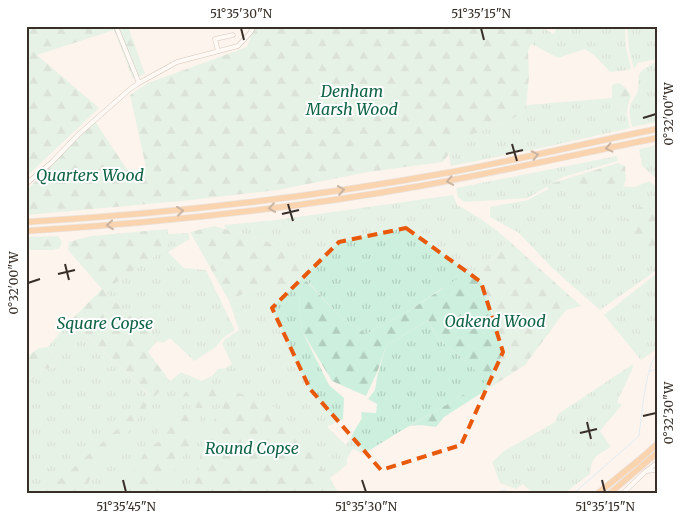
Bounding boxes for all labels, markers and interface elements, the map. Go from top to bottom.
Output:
text: 51°35'30"N [210,6,273,21]
text: 51°35'15"N [451,6,511,21]
park label: Denham Marsh Wood [305,81,399,119]
text: 0°32'00"W [661,81,676,146]
one-way arrow [605,142,614,153]
one-way arrow [531,151,540,161]
park label: Quarters Wood [36,165,145,185]
one-way arrow [446,175,454,185]
one-way arrow [336,186,345,196]
one-way arrow [268,202,276,213]
one-way arrow [176,205,184,216]
one-way arrow [106,219,114,230]
text: 0°32'00"W [6,250,21,315]
park label: Oakend Wood [444,311,546,331]
park label: Square Copse [57,313,153,333]
text: 0°32'30"W [661,381,676,444]
park label: Round Copse [205,438,299,458]
text: 51°35'45"N [96,499,157,514]
text: 51°35'30"N [335,499,398,514]
text: 51°35'15"N [575,499,635,514]

